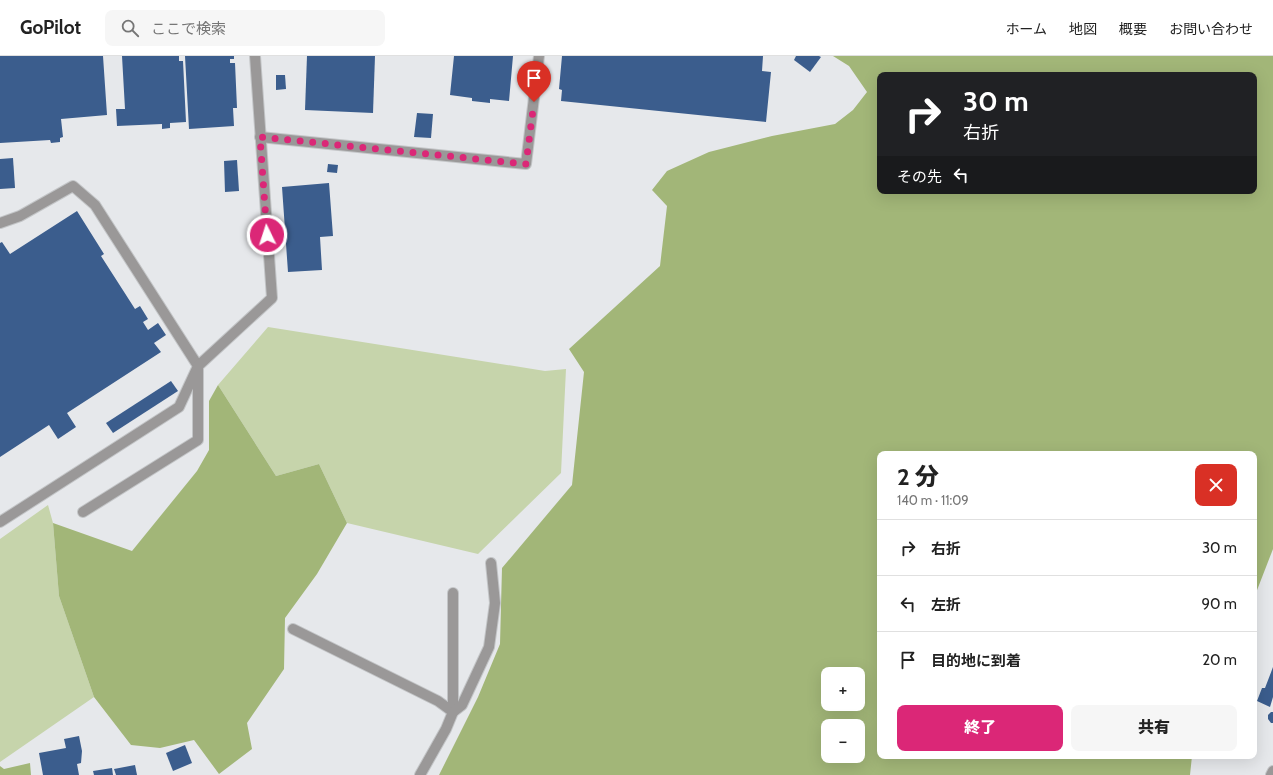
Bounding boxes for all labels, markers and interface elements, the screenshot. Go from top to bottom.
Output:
search box [105,10,385,46]
text: GoPilot [20,16,81,39]
icon: search [119,17,141,39]
text: ここで検索 [151,20,226,38]
text: ホーム [1005,20,1047,38]
text: 地図 [1069,20,1097,38]
text: 概要 [1119,20,1147,38]
text: お問い合わせ [1169,20,1253,38]
pin [517,61,551,102]
icon: arrive [523,67,545,89]
text: 30 m [963,84,1029,118]
icon: right [897,88,949,140]
text: 右折 [963,122,999,144]
icon: left [950,164,972,186]
text: その先 [897,168,942,186]
position arrow [246,214,288,256]
text: 2 分 [897,462,939,491]
button: close [1195,464,1237,506]
text: 140 m · 11:09 [897,492,969,508]
icon: right [897,537,919,559]
text: 30 m [1202,539,1237,557]
text: 右折 [931,540,961,558]
icon: left [897,593,919,615]
text: 90 m [1201,595,1237,613]
text: 左折 [931,596,961,614]
icon: arrive [897,649,919,671]
text: 20 m [1202,651,1237,669]
text: 目的地に到着 [931,652,1021,670]
map controls [821,667,865,763]
button: + [821,667,865,711]
button: 終了 [897,705,1063,751]
button: 共有 [1071,705,1237,751]
button: − [821,719,865,763]

